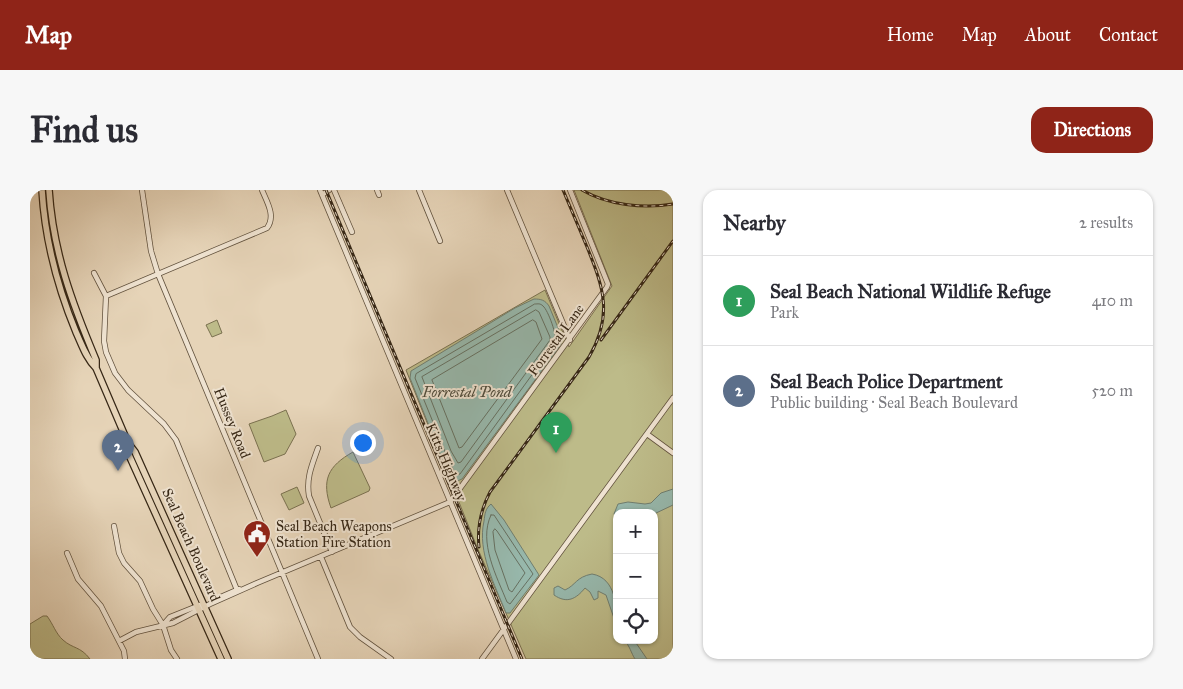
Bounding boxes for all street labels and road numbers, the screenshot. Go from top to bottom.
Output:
street label: Forrestal Lane [524,301,588,379]
street label: Hussey Road [210,385,254,461]
street label: Kitts Highway [422,420,470,504]
street label: Seal Beach Boulevard [158,486,224,604]

